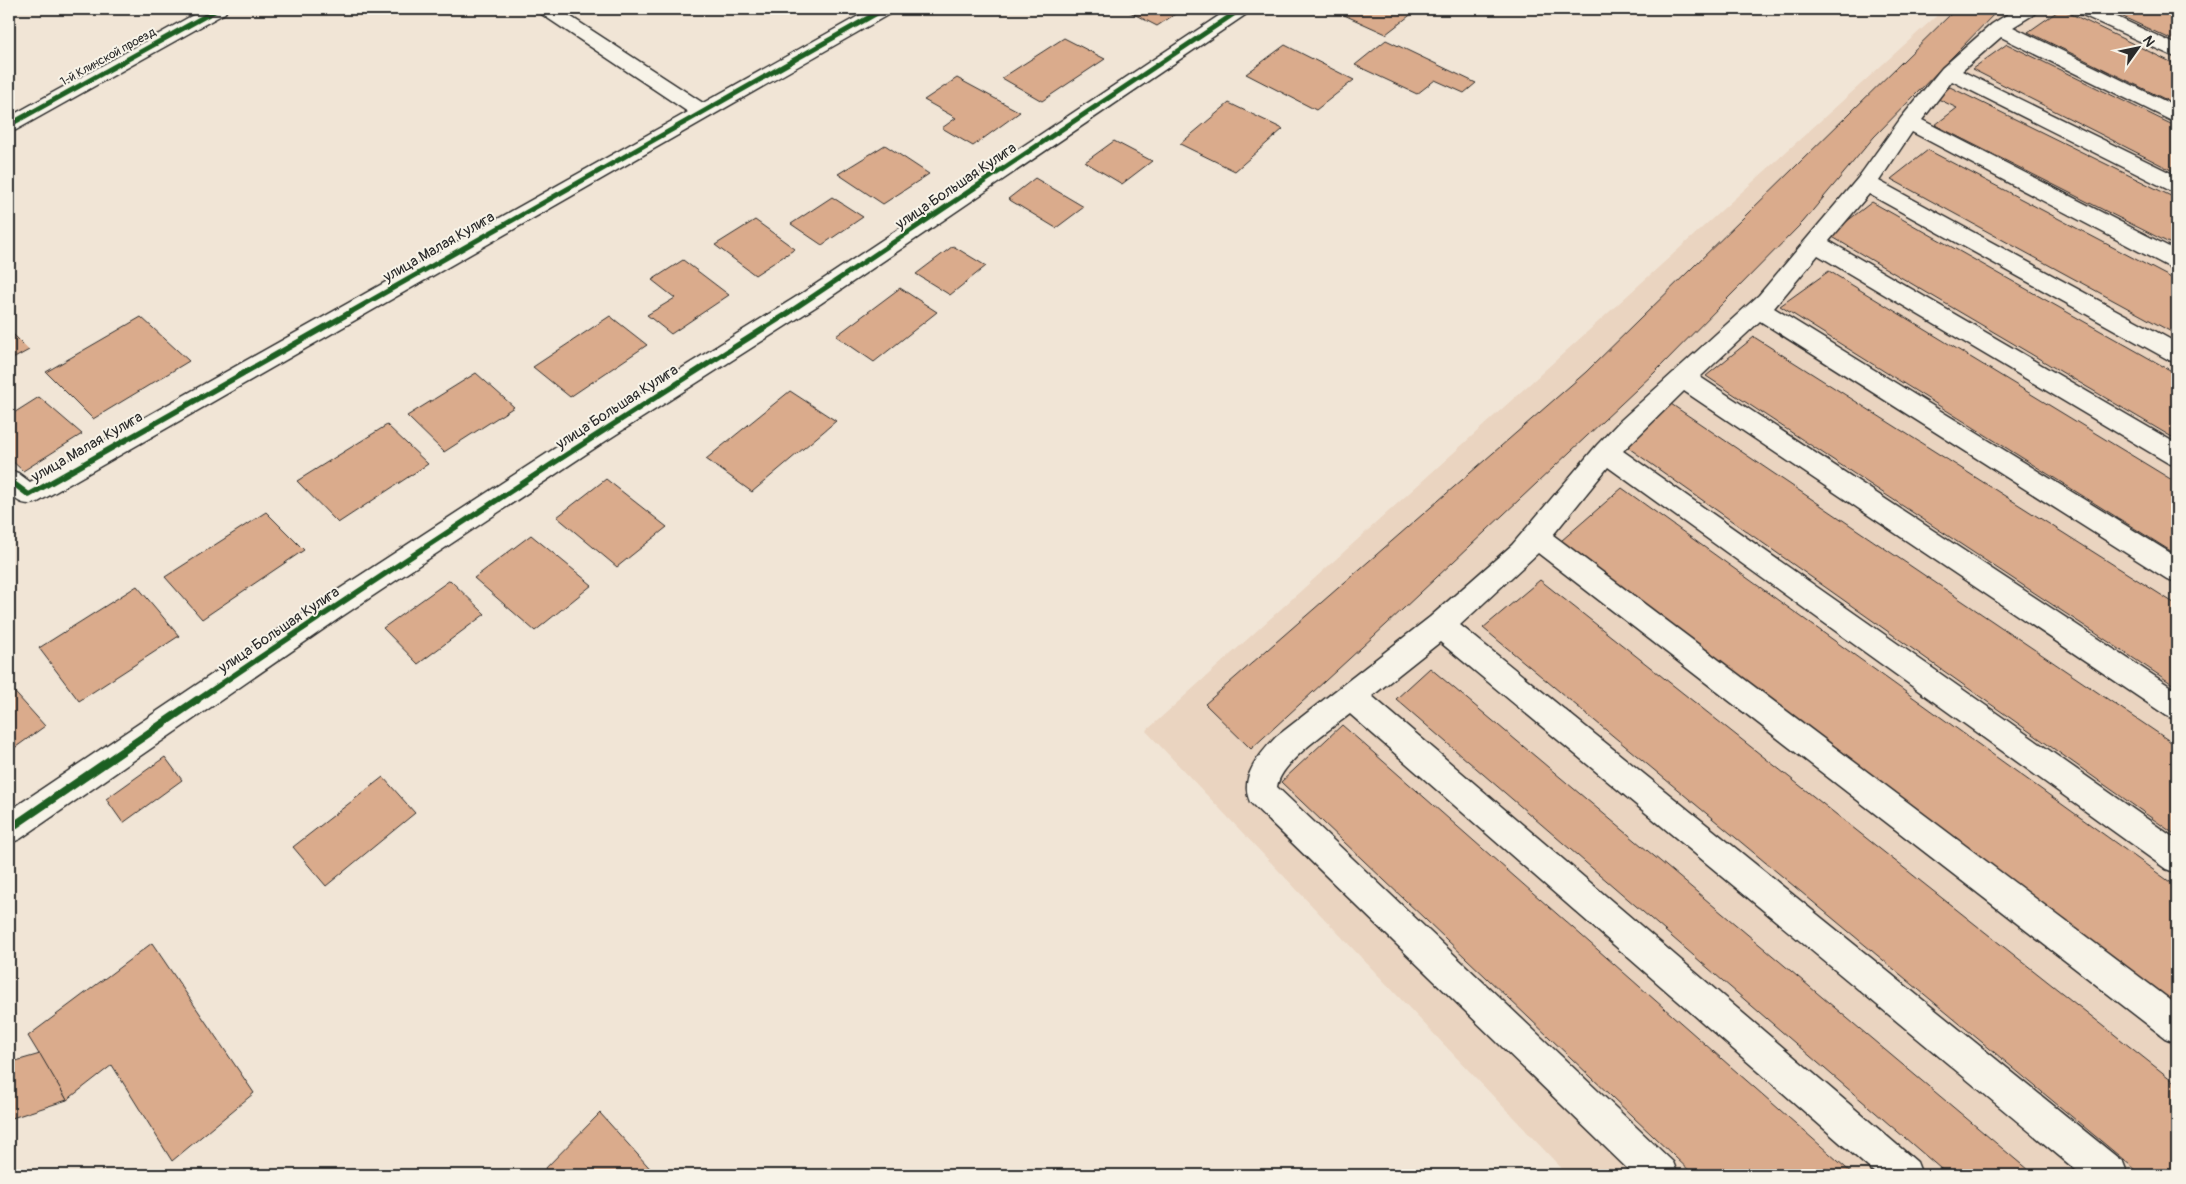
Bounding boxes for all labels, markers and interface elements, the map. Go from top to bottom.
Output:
north arrow [2114,22,2164,72]
street label: 1-й Клинской проезд [58,24,159,89]
text: N [2139,33,2158,50]
street label: улица Большая Кулига [891,138,1020,234]
street label: улица Малая Кулига [379,207,498,287]
street label: улица Большая Кулига [551,360,682,454]
street label: улица Малая Кулига [27,407,146,487]
street label: улица Большая Кулига [214,582,343,678]

